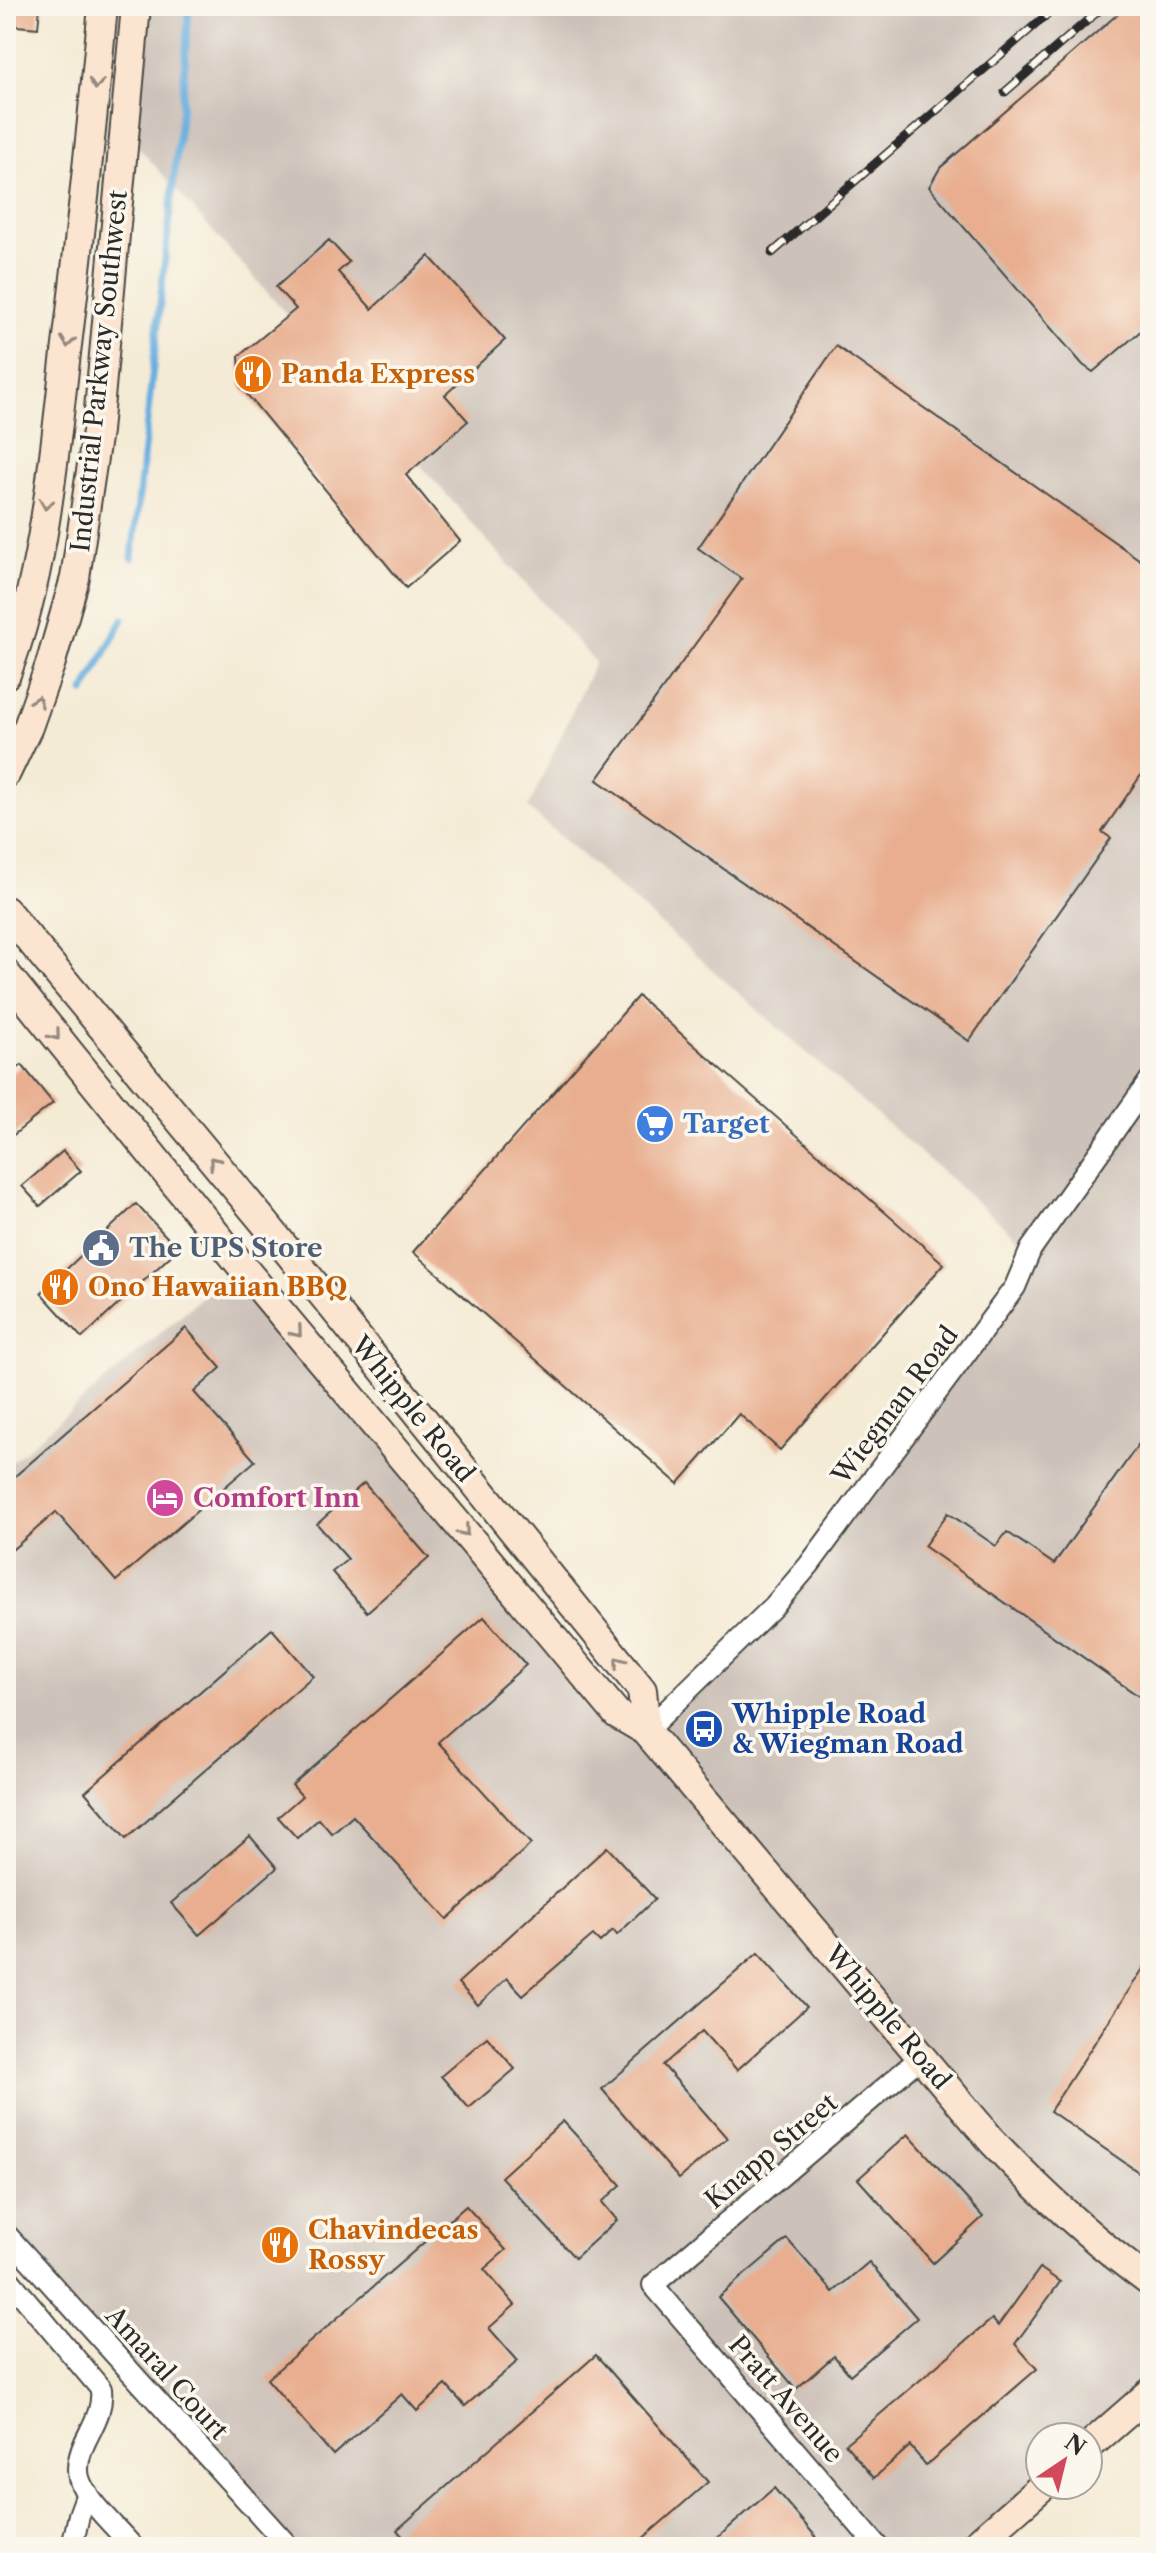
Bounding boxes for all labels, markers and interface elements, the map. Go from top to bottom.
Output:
one-way arrow [87,78,104,91]
street label: Industrial Parkway Southwest [64,188,134,554]
one-way arrow [59,336,76,349]
restaurant icon: Panda Express [232,353,274,395]
place label: Panda Express [281,358,475,390]
one-way arrow [38,497,55,511]
one-way arrow [27,695,44,709]
one-way arrow [45,1025,60,1040]
supermarket icon: Target [634,1103,676,1145]
place label: Target [683,1108,770,1140]
one-way arrow [209,1156,223,1171]
public building icon: The UPS Store [80,1227,122,1269]
place label: The UPS Store [129,1232,323,1264]
restaurant icon: Ono Hawaiian BBQ [39,1266,81,1308]
place label: Ono Hawaiian BBQ [88,1271,347,1303]
street label: Wiegman Road [824,1319,965,1491]
one-way arrow [287,1323,302,1337]
street label: Whipple Road [344,1329,482,1489]
hotel icon: Comfort Inn [144,1477,186,1519]
place label: Comfort Inn [193,1482,360,1514]
one-way arrow [454,1522,469,1537]
one-way arrow [614,1657,629,1671]
place label: Whipple Road & Wiegman Road [731,1698,964,1760]
bus stop icon: Whipple Road & Wiegman Road [683,1708,725,1750]
street label: Whipple Road [818,1937,958,2096]
street label: Knapp Street [698,2086,844,2216]
place label: Chavindecas Rossy [308,2214,479,2276]
restaurant icon: Chavindecas Rossy [259,2224,301,2266]
street label: Amaral Court [98,2299,236,2447]
street label: Pratt Avenue [722,2329,850,2469]
north arrow [1024,2421,1104,2501]
text: N [1060,2428,1091,2462]

